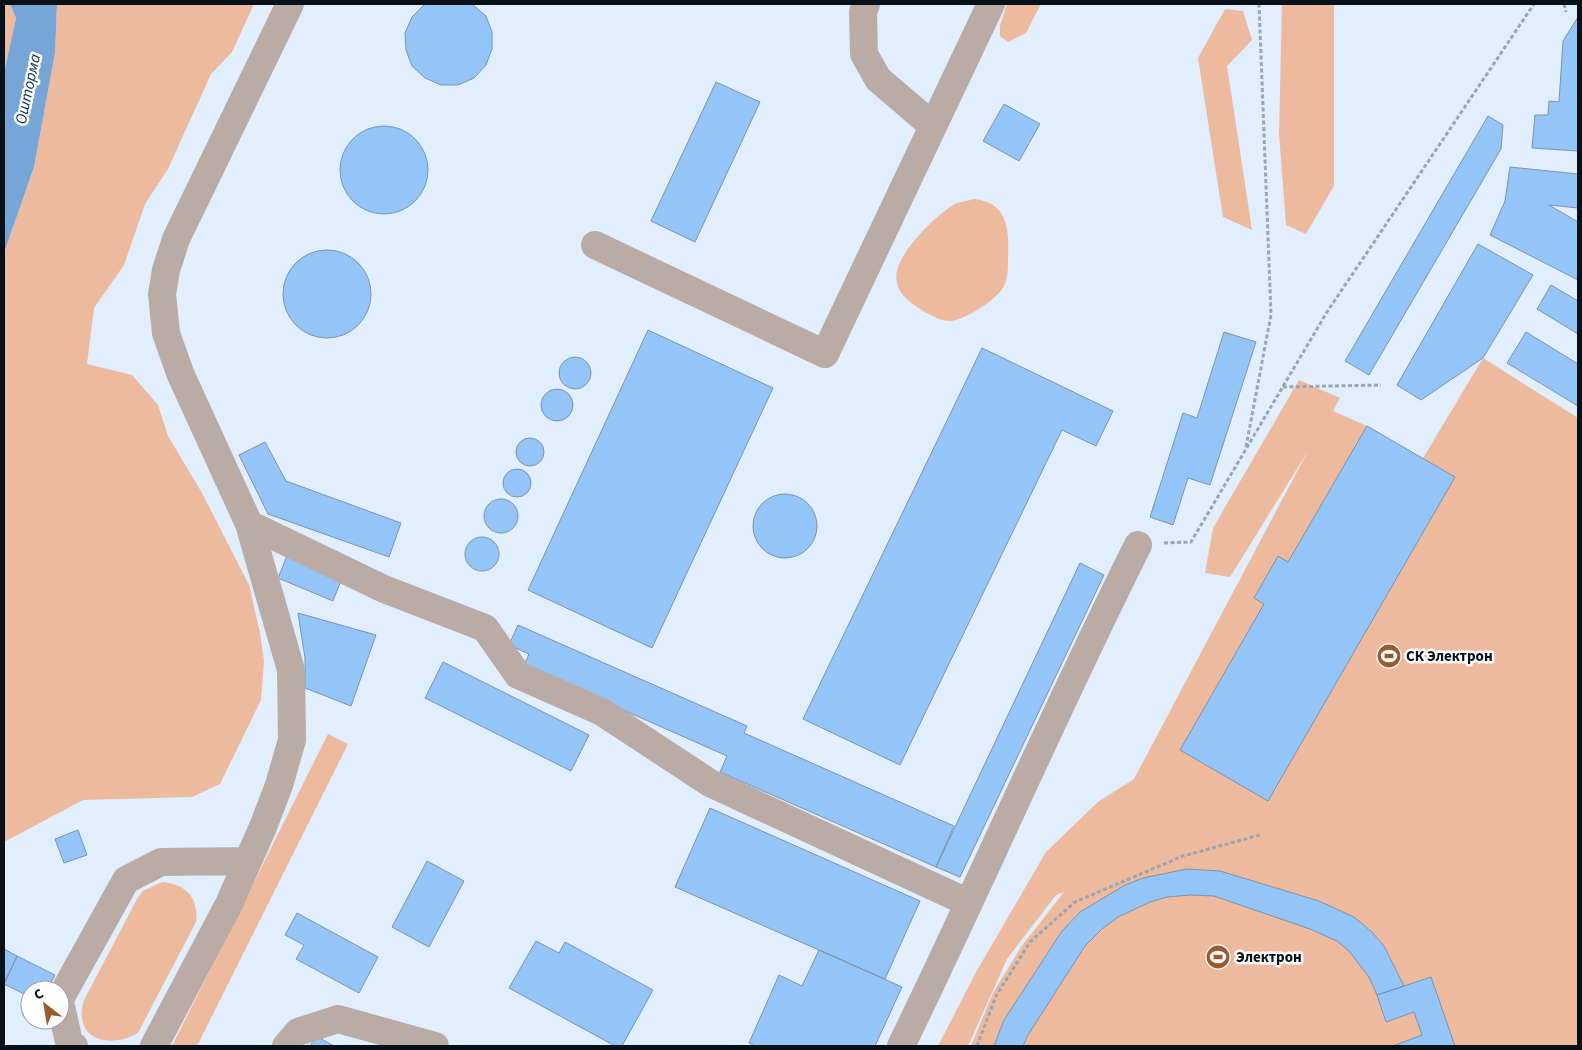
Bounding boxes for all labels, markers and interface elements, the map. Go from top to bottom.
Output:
water label: Ошторма [10,51,46,126]
sports icon: СК Электрон [1376,643,1402,669]
place label: СК Электрон [1406,646,1493,667]
sports icon: Электрон [1205,944,1231,970]
place label: Электрон [1236,947,1302,968]
north arrow [20,980,70,1030]
text: С [30,984,47,1005]

